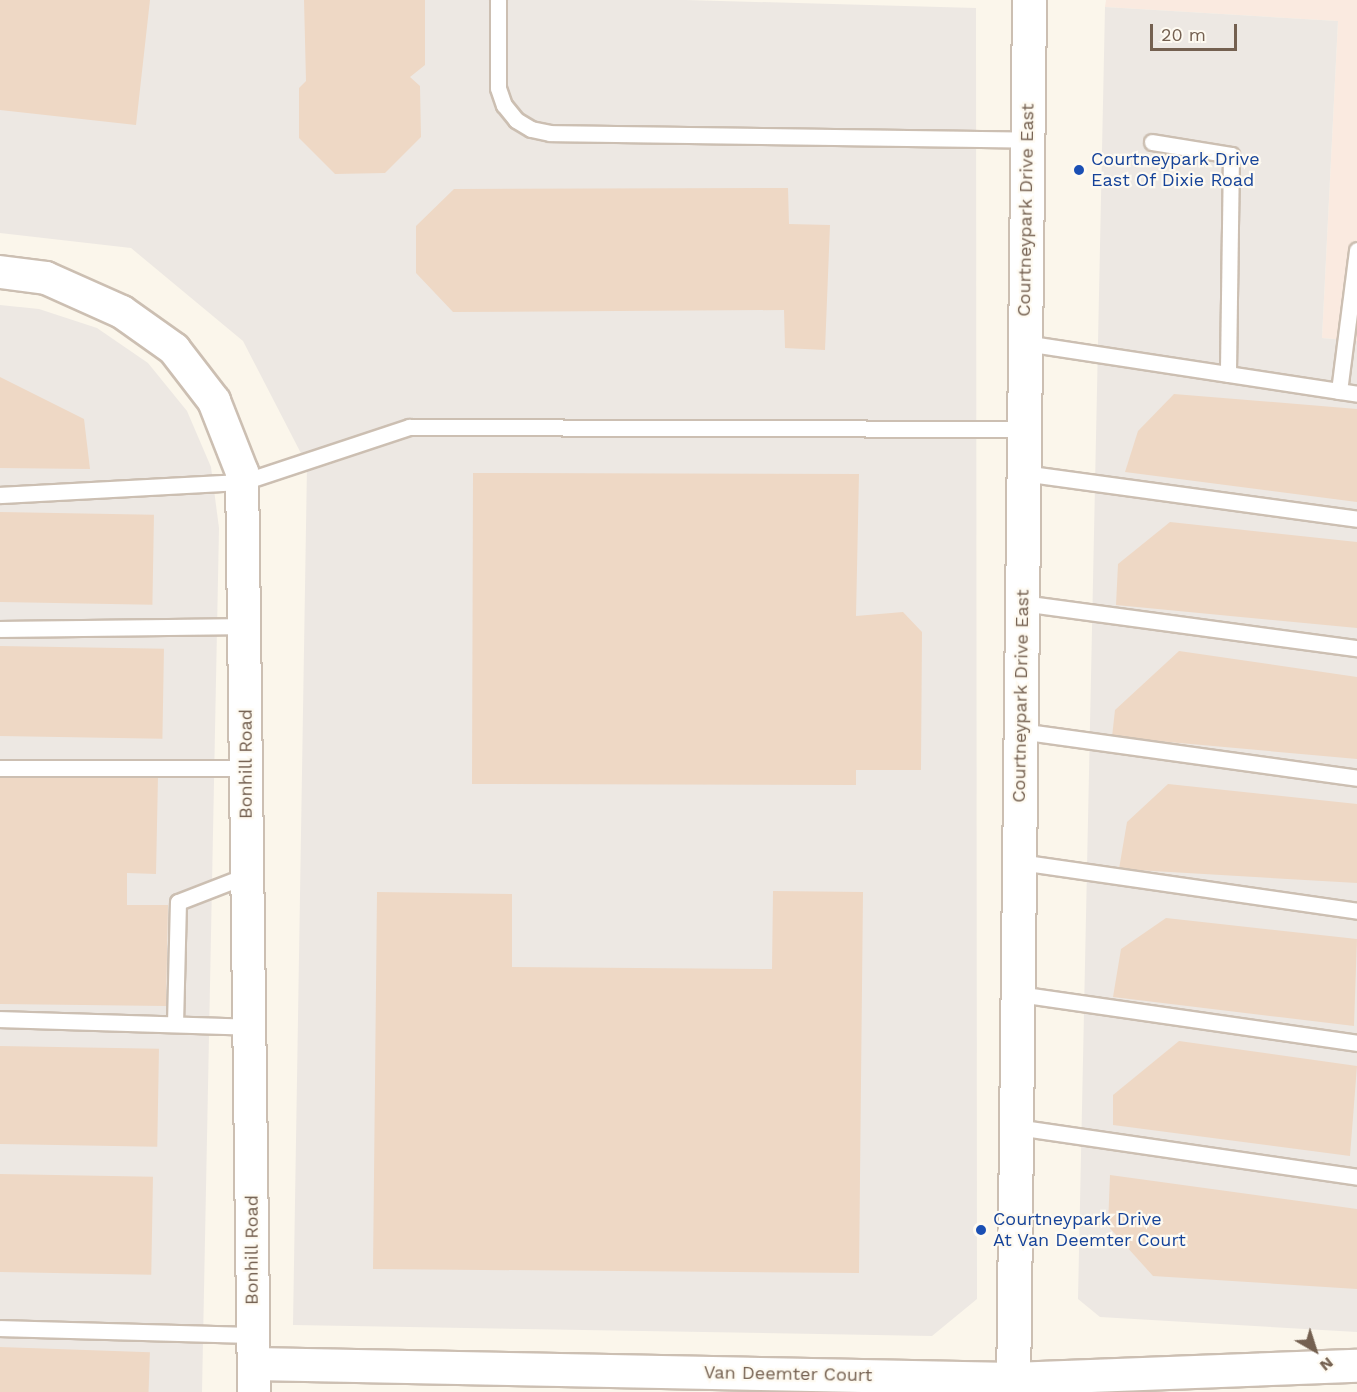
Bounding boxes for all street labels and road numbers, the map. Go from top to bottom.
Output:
street label: Courtneypark Drive East [1013,103,1039,317]
street label: Courtneypark Drive East [1008,589,1034,803]
street label: Bonhill Road [235,709,257,819]
street label: Bonhill Road [241,1195,263,1305]
street label: Van Deemter Court [703,1362,873,1386]

